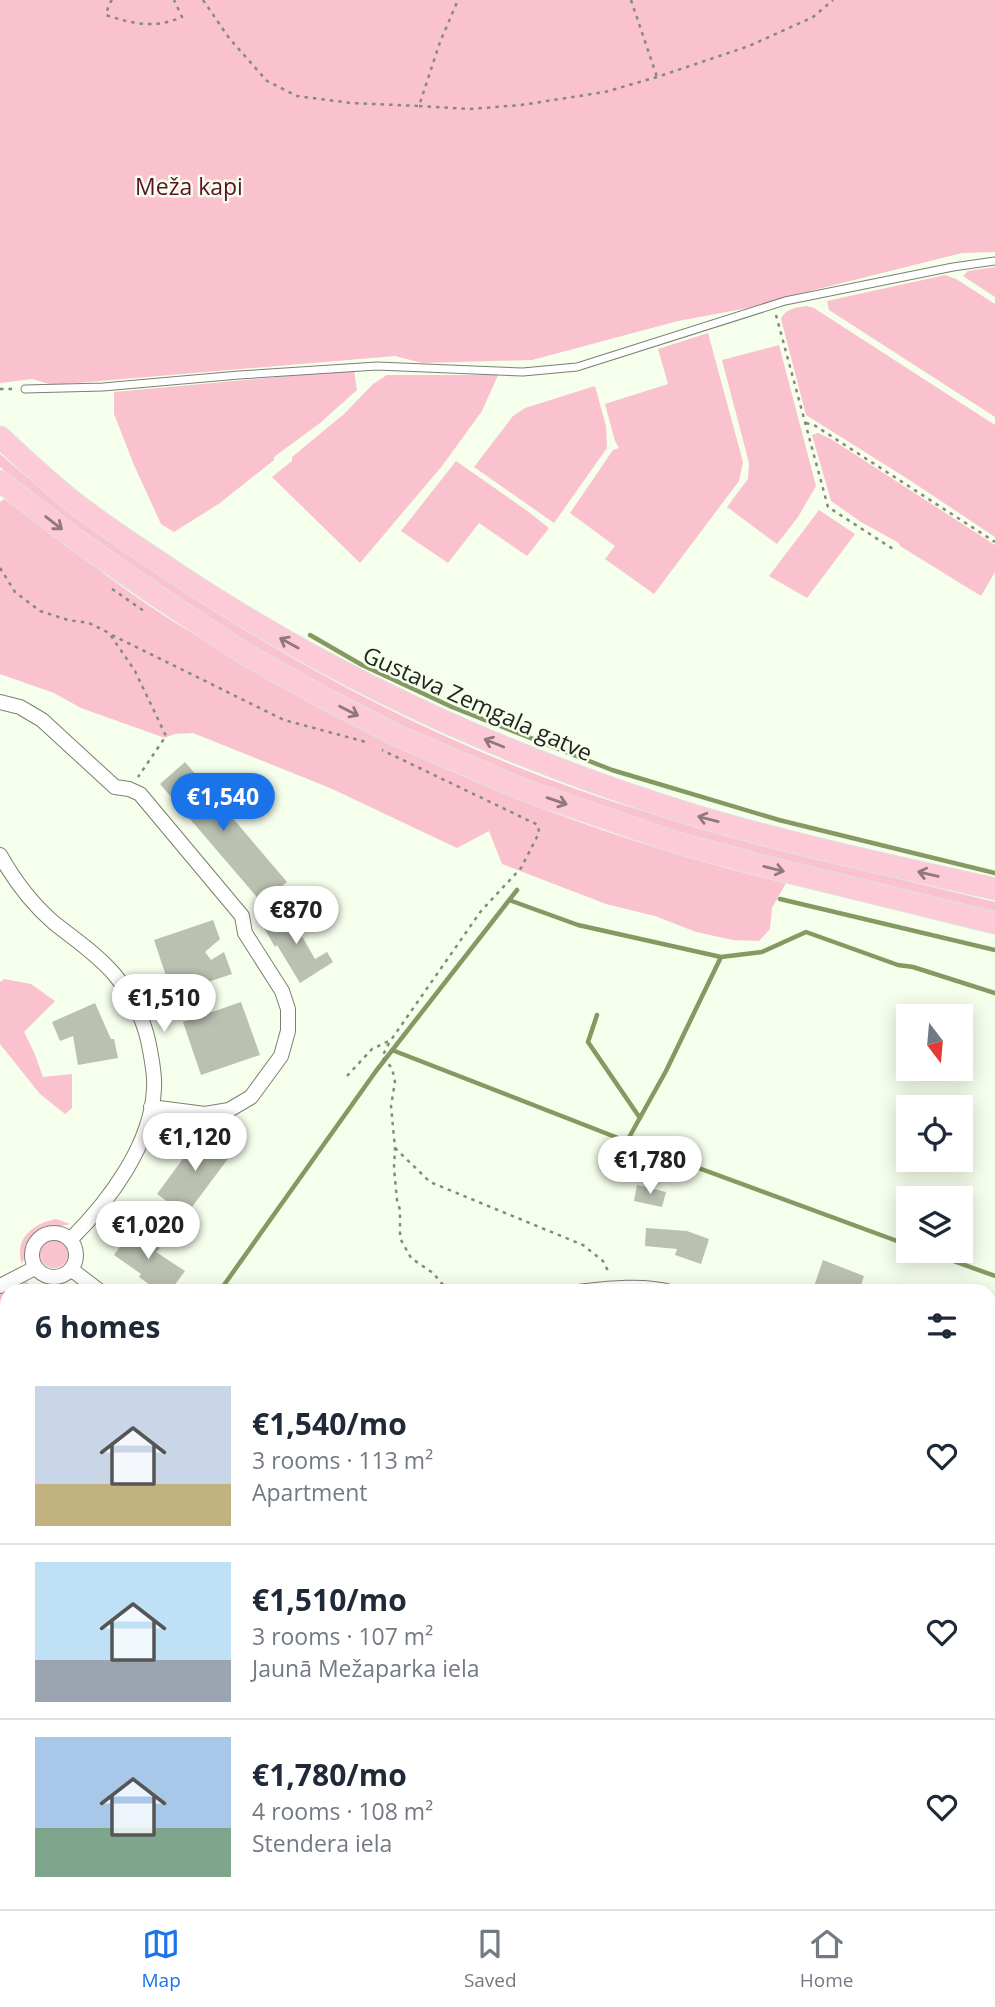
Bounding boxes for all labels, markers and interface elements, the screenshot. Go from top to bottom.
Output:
park label: Meža kapi [135,170,243,202]
one-way arrow [44,515,63,530]
one-way arrow [280,636,300,650]
street label: Gustava Zemgala gatve [358,638,598,768]
one-way arrow [338,704,359,718]
one-way arrow [483,735,505,748]
pin: €1,540 [166,774,280,833]
text: €1,540 [187,780,259,812]
one-way arrow [546,796,568,808]
one-way arrow [697,812,720,825]
one-way arrow [762,863,785,876]
one-way arrow [918,867,940,880]
pin: €870 [255,886,337,946]
text: €870 [270,893,322,925]
pin: €1,510 [107,974,221,1034]
text: €1,510 [128,981,200,1013]
north arrow [896,1004,973,1082]
map controls [896,1004,973,1263]
button: locate [896,1095,973,1172]
pin: €1,120 [138,1114,252,1173]
text: €1,120 [159,1120,231,1152]
pin: €1,780 [593,1136,707,1196]
text: €1,780 [614,1143,686,1175]
button: layers [896,1186,973,1263]
pin: €1,020 [91,1202,205,1261]
text: €1,020 [112,1208,184,1240]
text: 6 homes [35,1306,160,1347]
icon: filters [923,1307,961,1345]
text: €1,540/mo [252,1403,407,1444]
icon: home [91,1414,175,1498]
icon: heart [923,1437,961,1475]
text: 3 rooms · 113 m² [252,1444,433,1476]
text: Apartment [252,1476,368,1508]
text: €1,510/mo [252,1579,407,1620]
icon: home [91,1590,175,1674]
icon: heart [923,1613,961,1651]
text: 3 rooms · 107 m² [252,1620,433,1652]
text: Jaunā Mežaparka iela [252,1652,479,1684]
text: €1,780/mo [252,1754,407,1795]
icon: home [91,1765,175,1849]
icon: heart [923,1788,961,1826]
text: 4 rooms · 108 m² [252,1795,433,1827]
text: Stendera iela [252,1827,392,1859]
tab: Map [142,1925,181,1993]
tab: Saved [464,1925,517,1993]
tab: Home [800,1925,853,1993]

